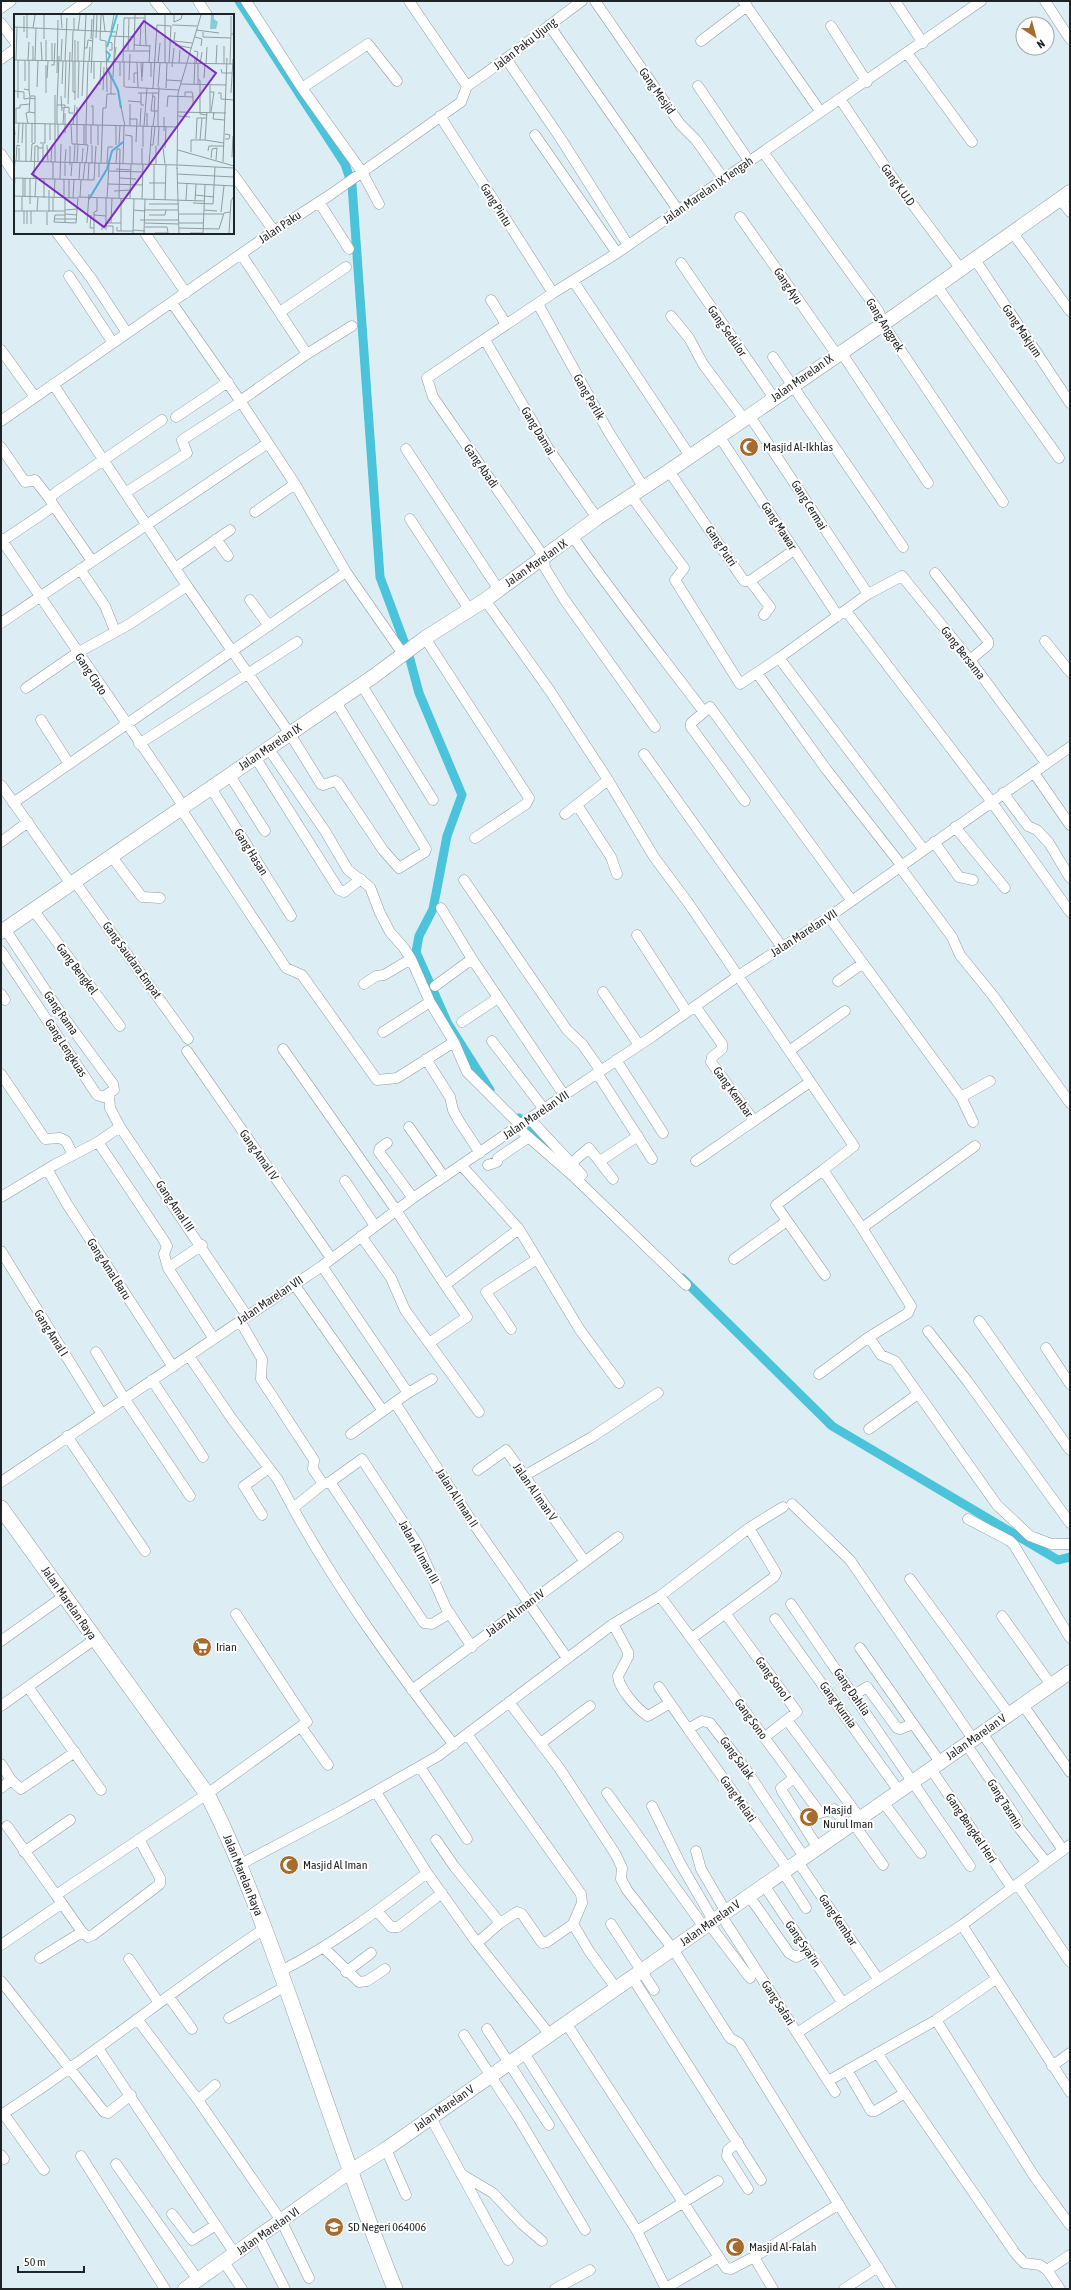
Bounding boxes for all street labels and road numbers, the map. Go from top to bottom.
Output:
street label: Jalan Paku Ujung [491,15,560,73]
street label: Gang Mesjid [636,65,678,117]
street label: Jalan Marelan IX Tengah [660,154,756,226]
street label: Gang K.U.D [878,161,918,209]
street label: Gang Pintu [477,181,515,229]
street label: Jalan Paku [256,208,304,246]
street label: Gang Ayu [771,265,805,307]
street label: Gang Anggrek [863,296,907,355]
street label: Gang Makjum [999,302,1045,360]
street label: Gang Sedulor [704,303,750,359]
street label: Jalan Marelan IX [768,351,836,405]
street label: Gang Parlik [570,372,608,423]
street label: Gang Damai [518,404,558,458]
street label: Gang Abadi [461,441,501,491]
street label: Gang Cermai [788,478,830,532]
street label: Gang Mawar [758,499,800,553]
street label: Gang Putri [702,523,740,569]
street label: Jalan Marelan IX [502,536,570,590]
street label: Gang Bersama [938,624,988,682]
street label: Gang Cipto [72,650,110,698]
street label: Jalan Marelan IX [236,720,305,773]
street label: Gang Hasan [231,826,271,878]
street label: Jalan Marelan VII [768,906,840,960]
street label: Gang Saudara Empat [100,919,165,1001]
street label: Gang Bengkel [53,941,101,998]
street label: Gang Rama [41,988,81,1038]
street label: Gang Lengkuas [42,1016,90,1080]
street label: Gang Kembar [710,1064,756,1120]
street label: Jalan Marelan VII [500,1088,572,1142]
street label: Gang Amal IV [237,1127,282,1183]
street label: Gang Amal III [153,1178,197,1234]
street label: Gang Amal Baru [84,1236,134,1302]
street label: Jalan Marelan VII [234,1273,306,1327]
street label: Gang Amal I [31,1307,71,1359]
street label: Jalan Al Iman V [510,1461,560,1524]
street label: Jalan Al Iman II [433,1466,481,1530]
street label: Jalan Al Iman III [396,1518,442,1586]
street label: Jalan Marelan Raya [38,1564,100,1642]
street label: Jalan Al Iman IV [483,1586,547,1640]
street label: Gang Sono I [752,1654,794,1704]
street label: Gang Dahlia [831,1666,873,1718]
street label: Gang Kurnia [817,1679,859,1731]
street label: Gang Sono [732,1696,771,1742]
street label: Jalan Marelan V [943,1711,1009,1763]
street label: Gang Salak [717,1734,758,1783]
street label: Gang Melati [717,1773,759,1825]
street label: Gang Tasmin [984,1777,1026,1831]
street label: Gang Bengkel Heri [943,1791,999,1865]
street label: Jalan Marelan Raya [220,1832,266,1918]
street label: Gang Kembar [816,1892,861,1949]
street label: Jalan Marelan V [677,1897,743,1949]
street label: Gang Syai'in [782,1918,824,1970]
street label: Gang Safari [758,1978,798,2028]
street label: Jalan Marelan V [411,2082,477,2134]
street label: Jalan Marelan VI [234,2204,302,2258]

